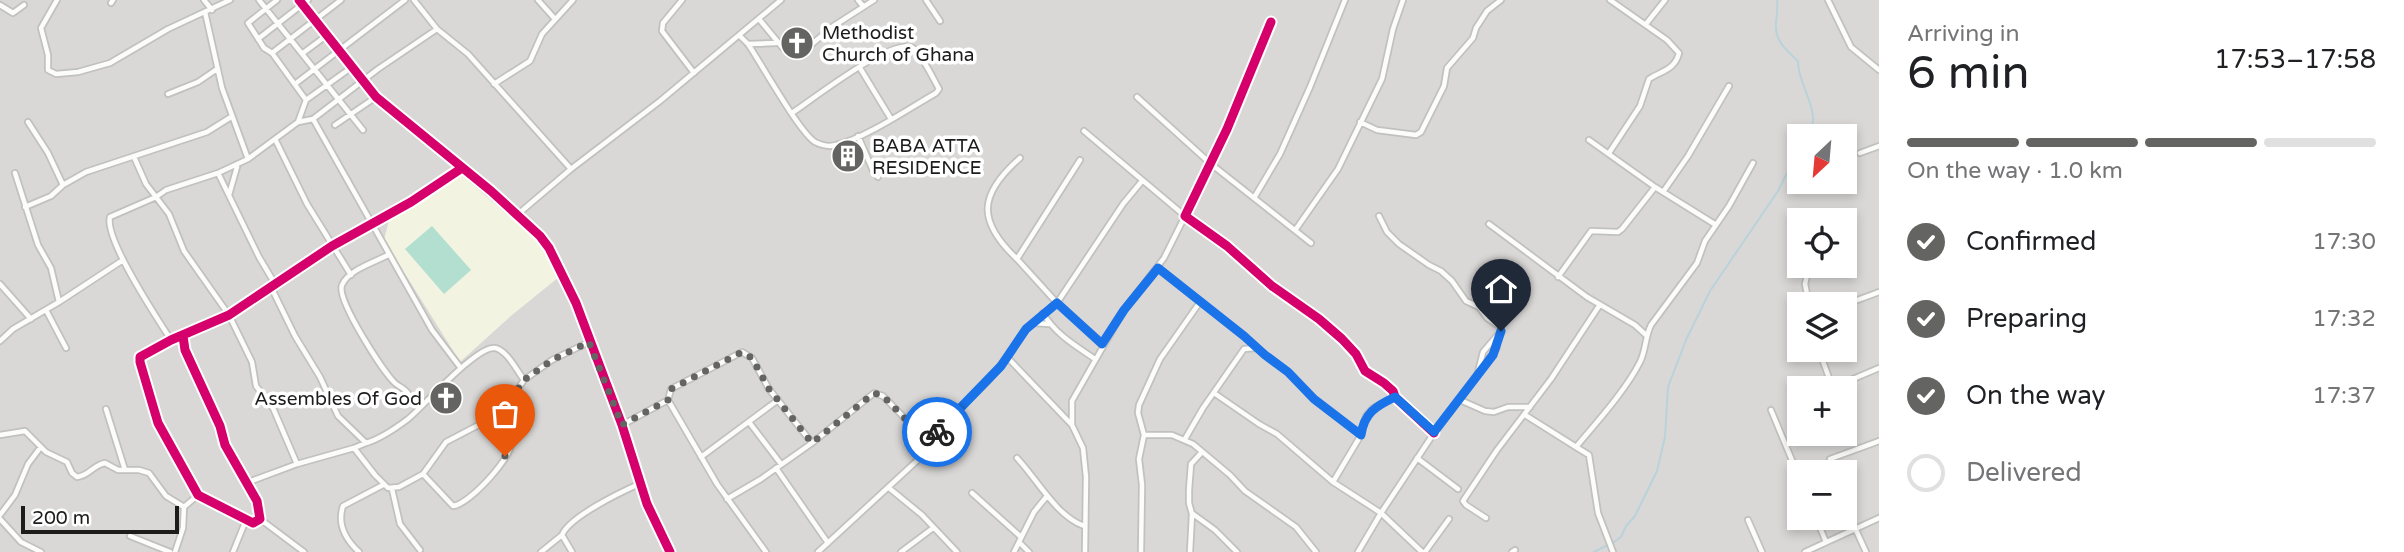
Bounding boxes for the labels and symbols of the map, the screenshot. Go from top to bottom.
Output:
place label: Methodist Church of Ghana [822,22,974,66]
church icon: Methodist Church of Ghana [778,24,816,62]
north arrow [1787,124,1857,194]
place label: BABA ATTA RESIDENCE [872,135,982,179]
building icon: BABA ATTA RESIDENCE [829,137,867,175]
pin [1471,259,1531,331]
church icon: Assembles Of God [427,379,465,417]
pin [475,384,535,456]
place label: Assembles Of God [254,388,422,410]
courier [902,397,972,467]
scale bar [21,503,178,535]

